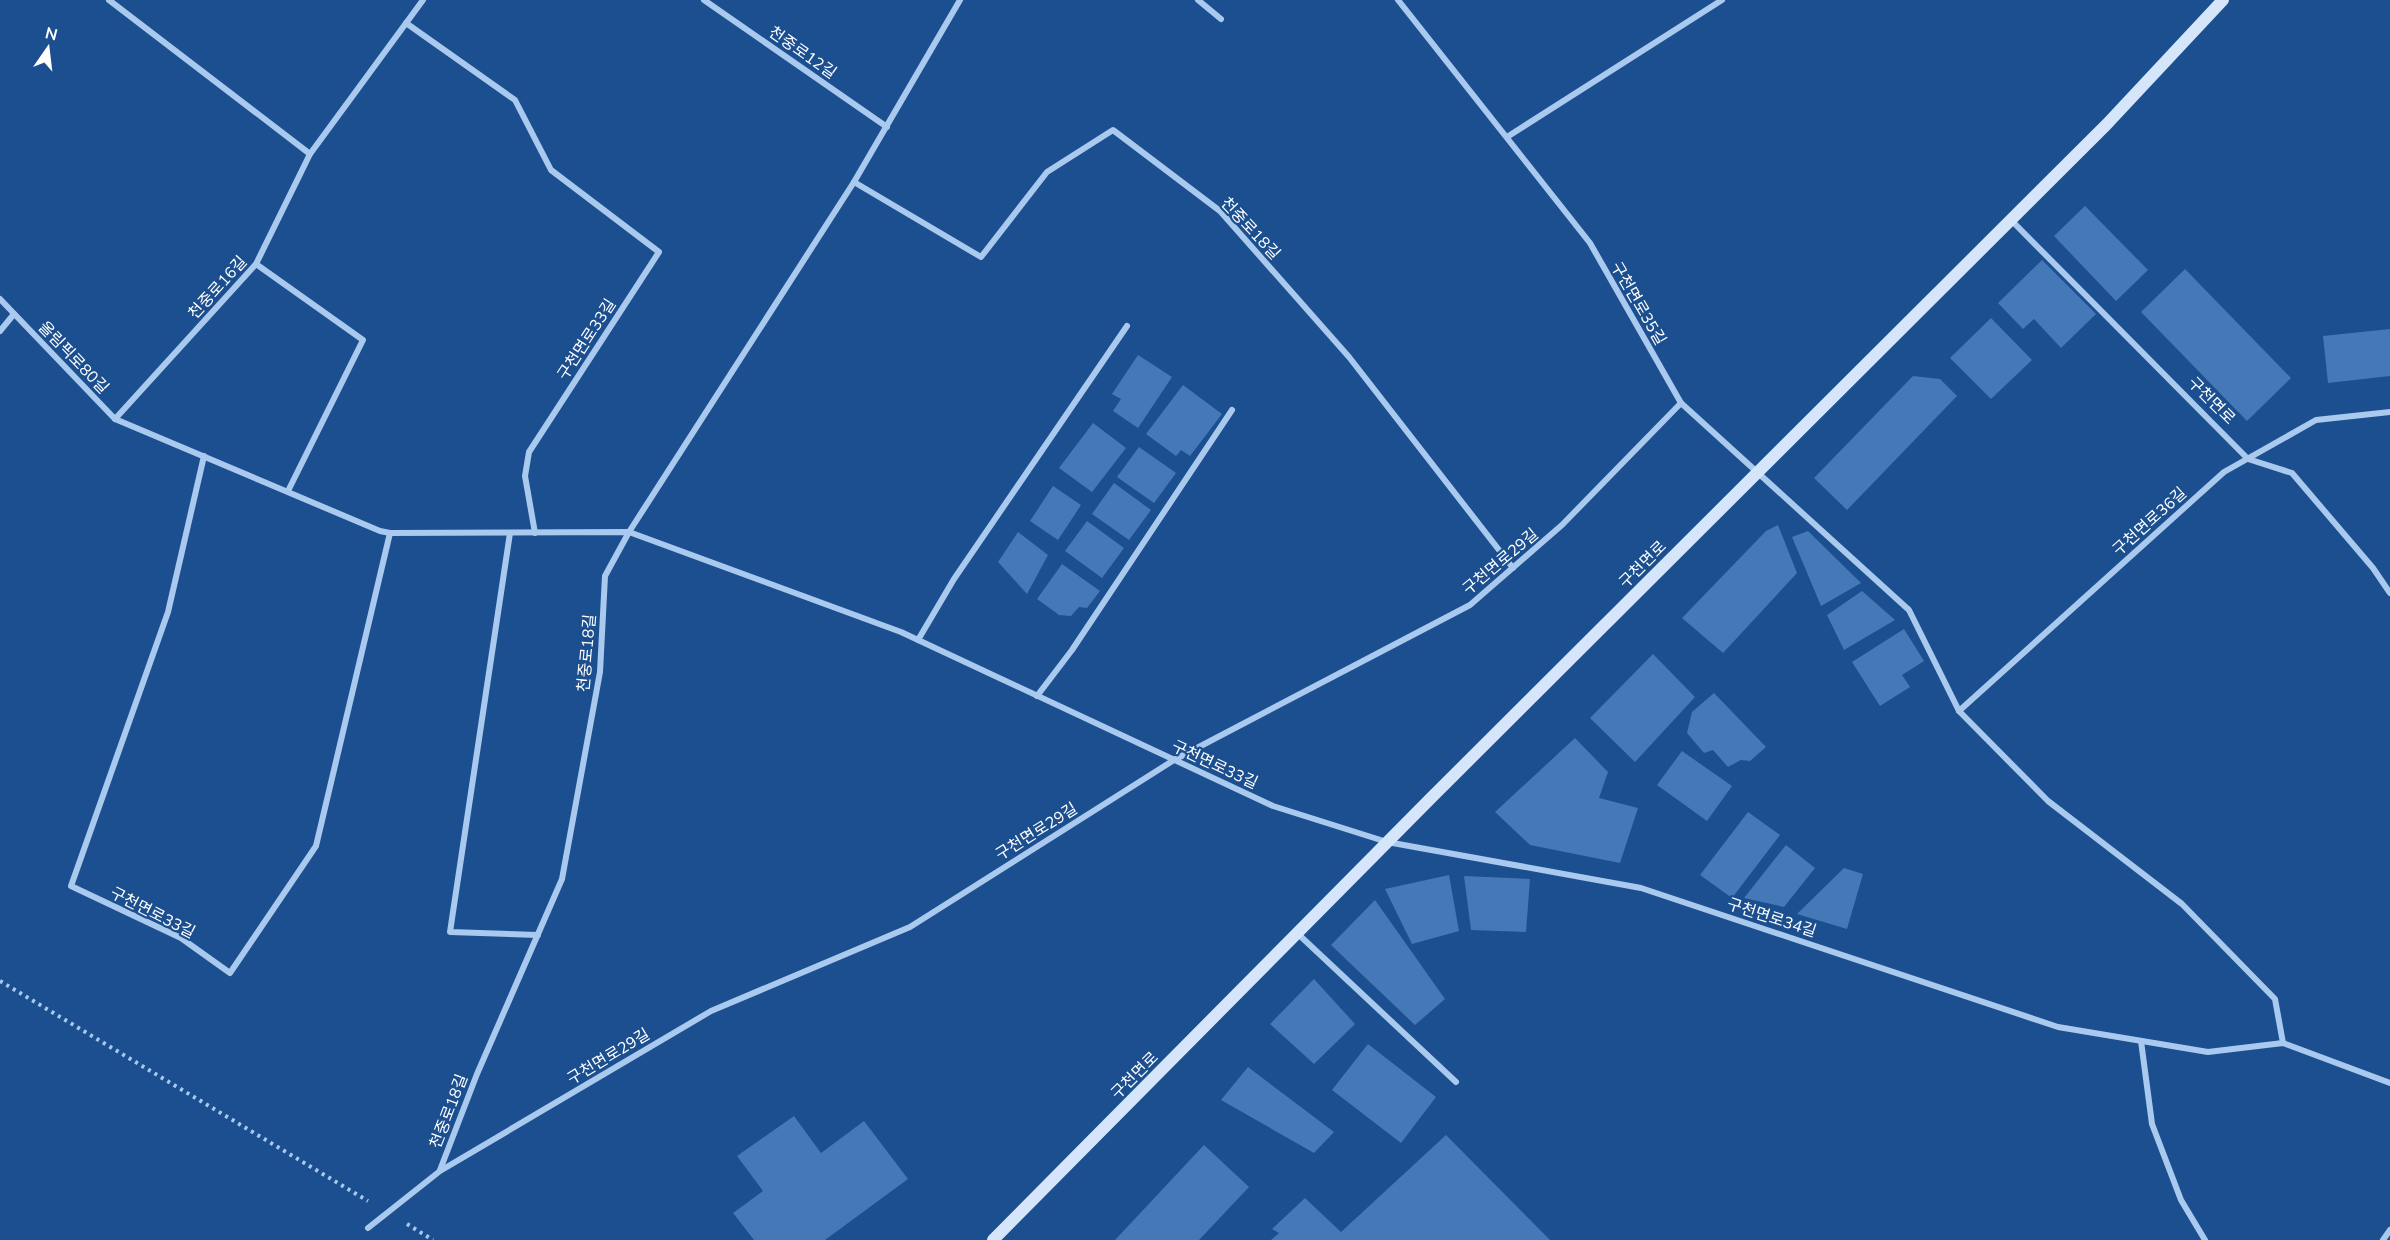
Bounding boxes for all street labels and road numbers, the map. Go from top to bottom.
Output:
street label: 천중로12길 [764,21,841,84]
street label: 천중로18길 [1216,193,1285,265]
street label: 천중로16길 [183,251,252,324]
street label: 구천면로35길 [1605,258,1671,349]
street label: 구천면로33길 [552,295,621,384]
street label: 올림픽로80길 [33,317,113,399]
street label: 구천면로 [2183,372,2240,429]
street label: 구천면로36길 [2108,483,2192,561]
street label: 구천면로29길 [1458,524,1543,600]
street label: 구천면로 [1614,536,1671,593]
street label: 천중로18길 [573,613,601,693]
street label: 구천면로33길 [1168,735,1261,794]
street label: 구천면로29길 [991,798,1082,866]
street label: 구천면로33길 [106,882,199,944]
street label: 구천면로34길 [1724,893,1819,943]
street label: 구천면로29길 [563,1024,654,1090]
street label: 구천면로 [1106,1047,1163,1104]
street label: 천중로18길 [425,1071,473,1152]

